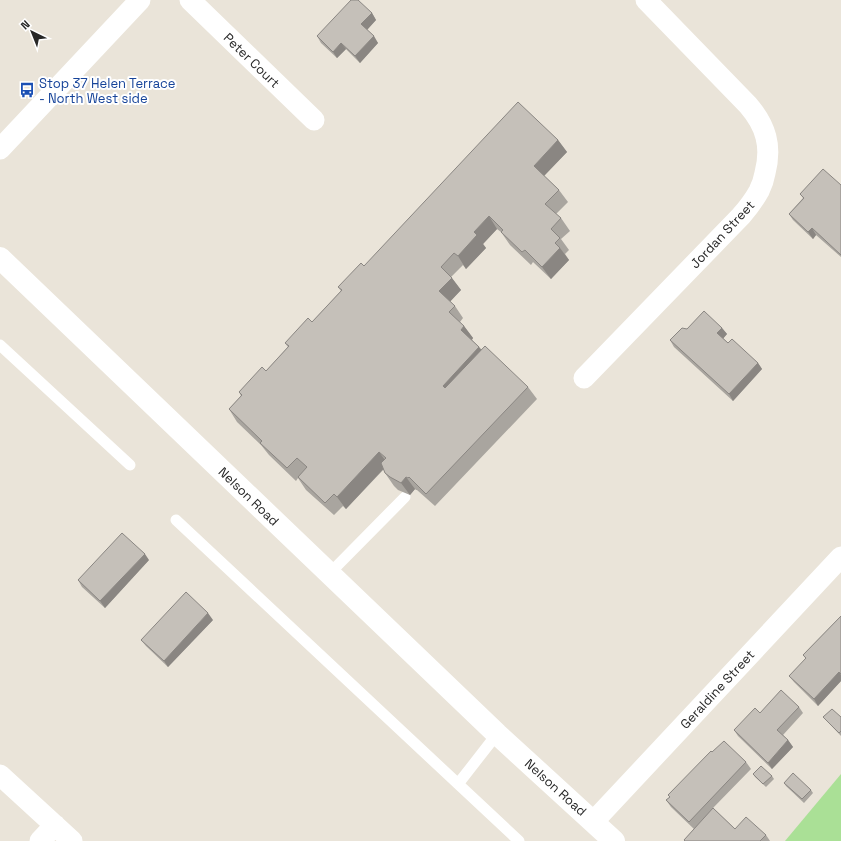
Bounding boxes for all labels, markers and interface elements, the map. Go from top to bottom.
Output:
north arrow [12,12,52,52]
text: N [18,17,33,32]
street label: Peter Court [220,29,283,91]
place label: Stop 37 Helen Terrace - North West side [39,75,175,107]
bus stop icon: Stop 37 Helen Terrace - North West side [18,81,36,99]
street label: Jordan Street [686,197,758,272]
street label: Nelson Road [215,463,282,529]
street label: Geraldine Street [676,646,758,732]
street label: Nelson Road [521,755,590,820]

